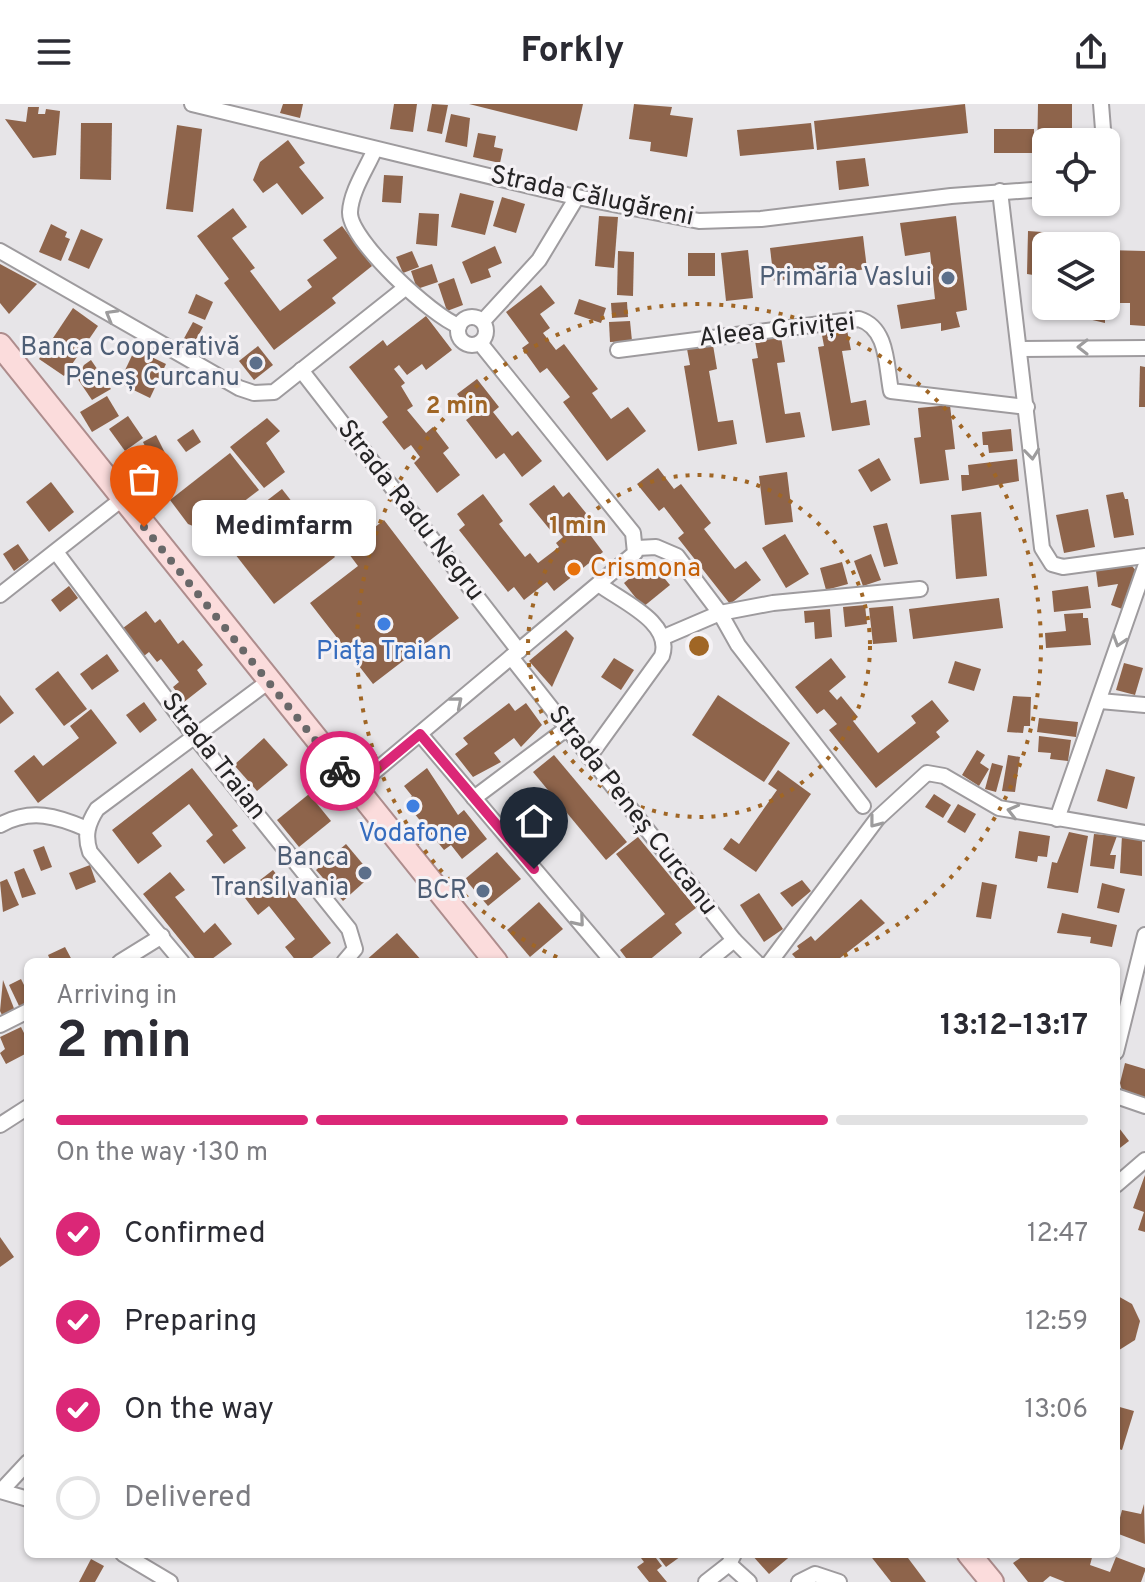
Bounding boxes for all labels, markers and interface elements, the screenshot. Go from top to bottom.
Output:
text: Forkly [521,29,624,75]
icon: menu [32,30,76,74]
icon: share [1069,30,1113,74]
map controls [1032,128,1120,320]
button: locate [1032,128,1120,216]
street label: Strada Călugăreni [487,159,697,235]
button: layers [1032,232,1120,320]
place label: Primăria Vaslui [759,262,932,295]
marker: Primăria Vaslui [939,269,957,287]
street label: Aleea Griviței [697,306,857,356]
one-way arrow [106,309,120,325]
place label: Banca Cooperativă Peneș Curcanu [20,332,240,395]
one-way arrow [1076,338,1089,356]
marker: Banca Cooperativă Peneș Curcanu [247,354,265,372]
text: 2 min [426,392,488,422]
street label: Strada Radu Negru [329,414,491,608]
pin [110,445,178,527]
one-way arrow [1024,448,1041,461]
icon: bag [122,457,166,501]
callout: Medimfarm [192,499,376,555]
text: Medimfarm [215,511,353,544]
text: 1 min [549,512,607,542]
place label: Crismona [590,553,701,586]
marker: Crismona [565,560,583,578]
marker: Piața Traian [375,615,393,633]
centre of rings [685,632,713,660]
one-way arrow [1113,633,1129,647]
place label: Piața Traian [316,636,452,669]
street label: Strada Traian [153,687,273,827]
one-way arrow [448,697,463,712]
street label: Strada Peneș Curcanu [540,700,724,922]
courier [300,731,380,811]
icon: bike [318,749,362,793]
pin [500,787,568,869]
marker: Vodafone [404,797,422,815]
icon: home [512,799,556,843]
one-way arrow [1006,804,1020,821]
one-way arrow [871,813,885,828]
place label: Vodafone [358,818,468,851]
place label: Banca Transilvania [211,842,349,905]
marker: Banca Transilvania [356,864,374,882]
place label: BCR [416,875,467,908]
marker: BCR [474,882,492,900]
one-way arrow [569,912,584,927]
text: Arriving in [56,980,177,1013]
text: 13:12–13:17 [940,1008,1088,1045]
text: 2 min [56,1010,192,1076]
text: On the way · 130 m [56,1137,268,1170]
icon: check [56,1212,100,1256]
text: Confirmed [124,1216,266,1253]
text: 12:47 [1027,1218,1088,1251]
icon: check [56,1300,100,1344]
text: Preparing [124,1304,257,1341]
text: 12:59 [1025,1306,1088,1339]
icon: check [56,1388,100,1432]
text: On the way [124,1392,274,1429]
text: 13:06 [1025,1394,1088,1427]
text: Delivered [124,1480,252,1517]

